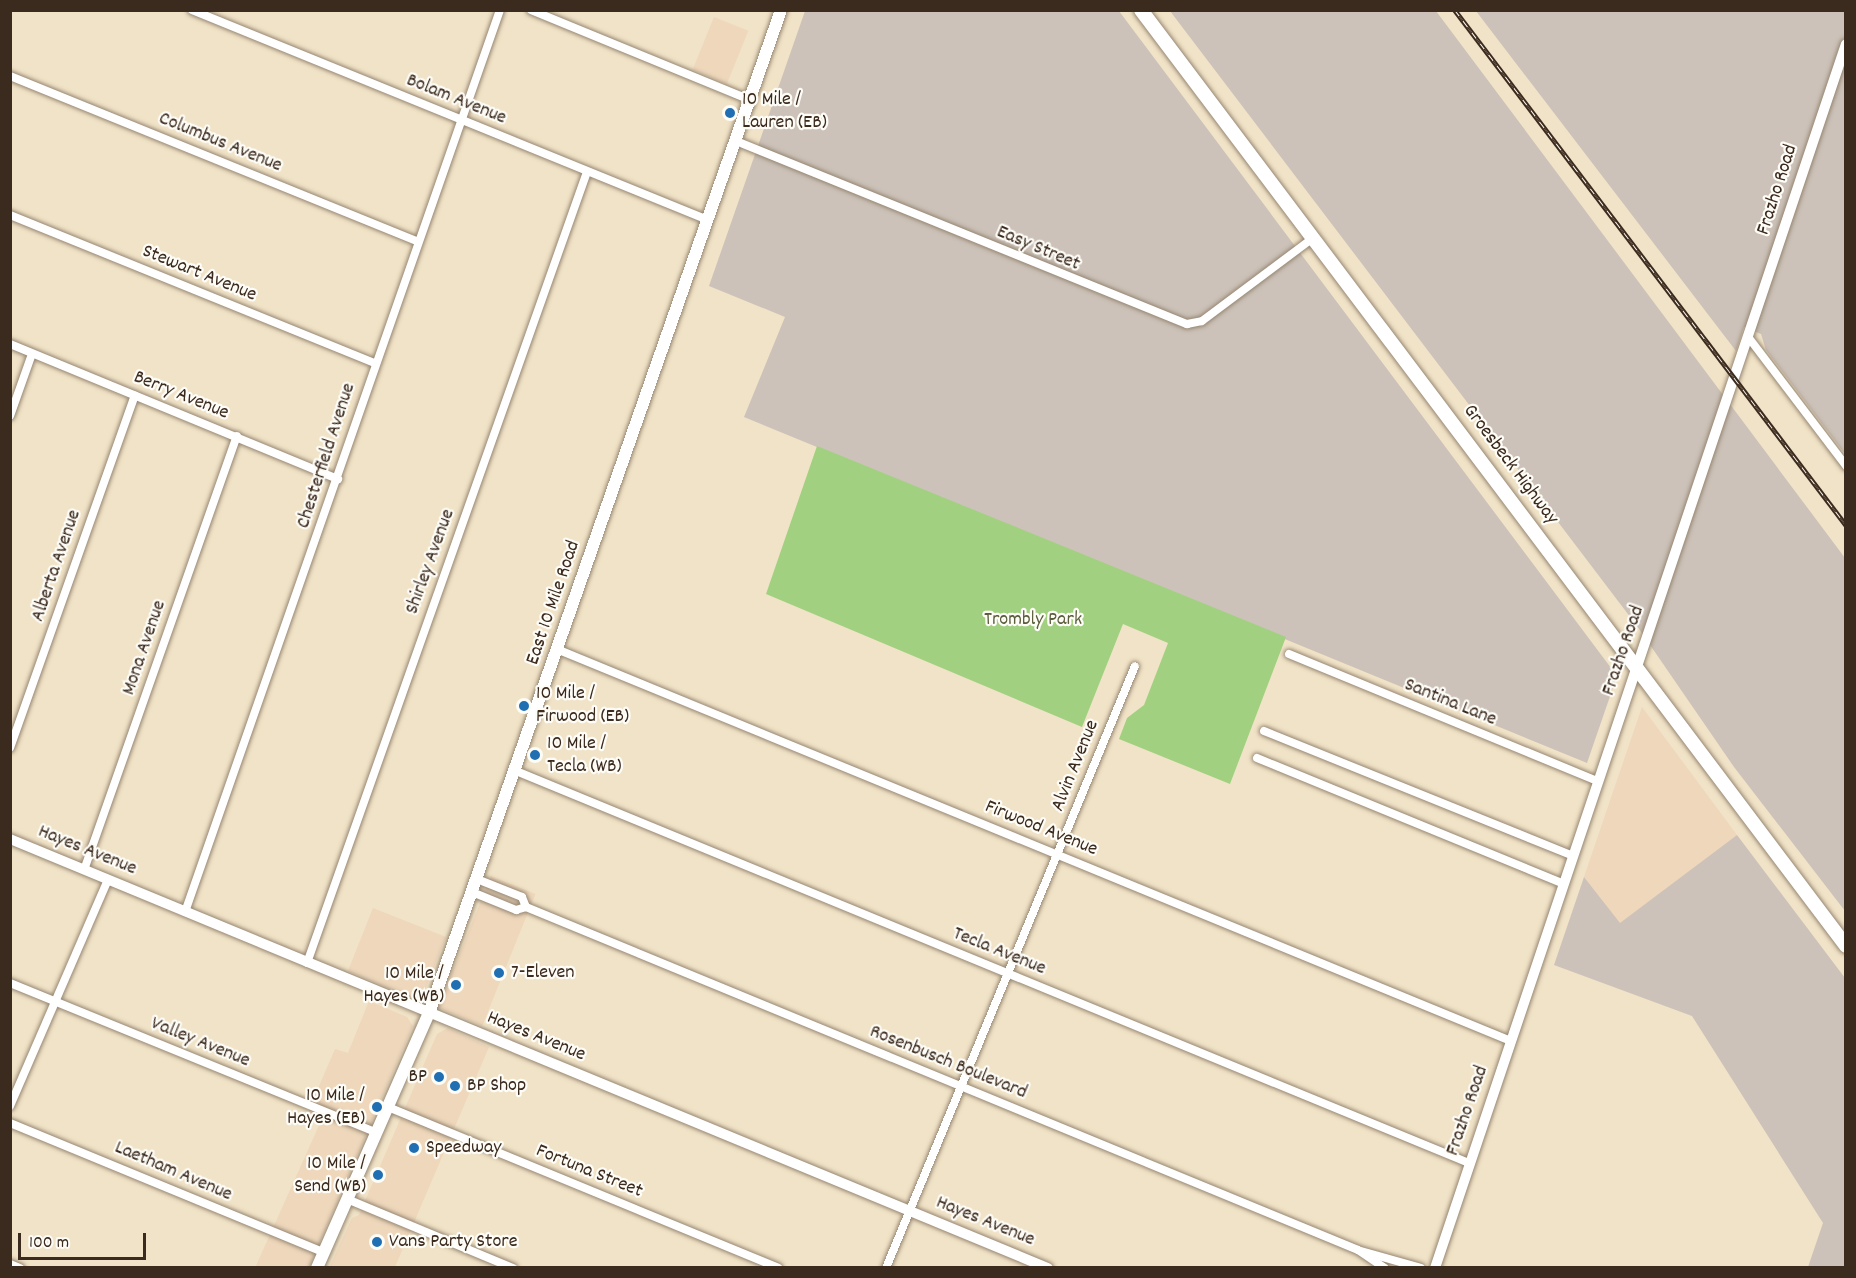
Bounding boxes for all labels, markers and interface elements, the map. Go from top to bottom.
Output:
street label: Bolam Avenue [403,69,509,131]
place label: 10 Mile / Lauren (EB) [742,89,827,136]
marker: 10 Mile / Lauren (EB) [723,106,737,120]
street label: Columbus Avenue [155,107,285,179]
street label: Frazho Road [1752,142,1804,238]
street label: Easy Street [993,221,1083,277]
street label: Stewart Avenue [138,240,260,308]
street label: Berry Avenue [130,366,232,426]
street label: Chesterfield Avenue [292,380,362,532]
street label: Groesbeck Highway [1457,400,1563,530]
street label: Shirley Avenue [401,506,461,618]
street label: Alberta Avenue [27,507,87,625]
street label: East 10 Mile Road [522,538,586,668]
street label: Mona Avenue [118,598,172,698]
street label: Frazho Road [1597,603,1651,699]
park label: Trombly Park [984,608,1082,632]
street label: Santina Lane [1400,674,1500,732]
place label: 10 Mile / Firwood (EB) [536,682,629,729]
marker: 10 Mile / Firwood (EB) [517,699,531,713]
street label: Alvin Avenue [1047,717,1105,815]
place label: 10 Mile / Tecla (WB) [547,732,622,779]
marker: 10 Mile / Tecla (WB) [528,748,542,762]
street label: Firwood Avenue [981,796,1101,862]
street label: Hayes Avenue [34,820,140,882]
street label: Tecla Avenue [949,922,1049,982]
place label: 7-Eleven [511,961,575,985]
place label: 10 Mile / Hayes (WB) [364,962,444,1009]
marker: 7-Eleven [492,966,506,980]
marker: 10 Mile / Hayes (WB) [449,978,463,992]
street label: Hayes Avenue [483,1006,589,1068]
street label: Valley Avenue [147,1012,253,1074]
street label: Rosenbusch Boulevard [866,1020,1030,1106]
street label: Frazho Road [1441,1063,1495,1159]
place label: BP [408,1065,427,1089]
marker: BP [432,1070,446,1084]
place label: BP Shop [467,1074,526,1098]
marker: BP Shop [448,1079,462,1093]
place label: 10 Mile / Hayes (EB) [287,1084,365,1131]
marker: 10 Mile / Hayes (EB) [370,1100,384,1114]
street label: Laetham Avenue [111,1136,235,1208]
place label: Speedway [426,1136,501,1160]
street label: Fortuna Street [532,1140,646,1204]
marker: Speedway [407,1141,421,1155]
place label: 10 Mile / Send (WB) [294,1152,366,1199]
marker: 10 Mile / Send (WB) [371,1168,385,1182]
street label: Hayes Avenue [932,1191,1038,1253]
scale bar [21,1221,148,1259]
place label: Vans Party Store [389,1230,517,1254]
text: 100 m [29,1231,69,1256]
marker: Vans Party Store [370,1235,384,1249]

